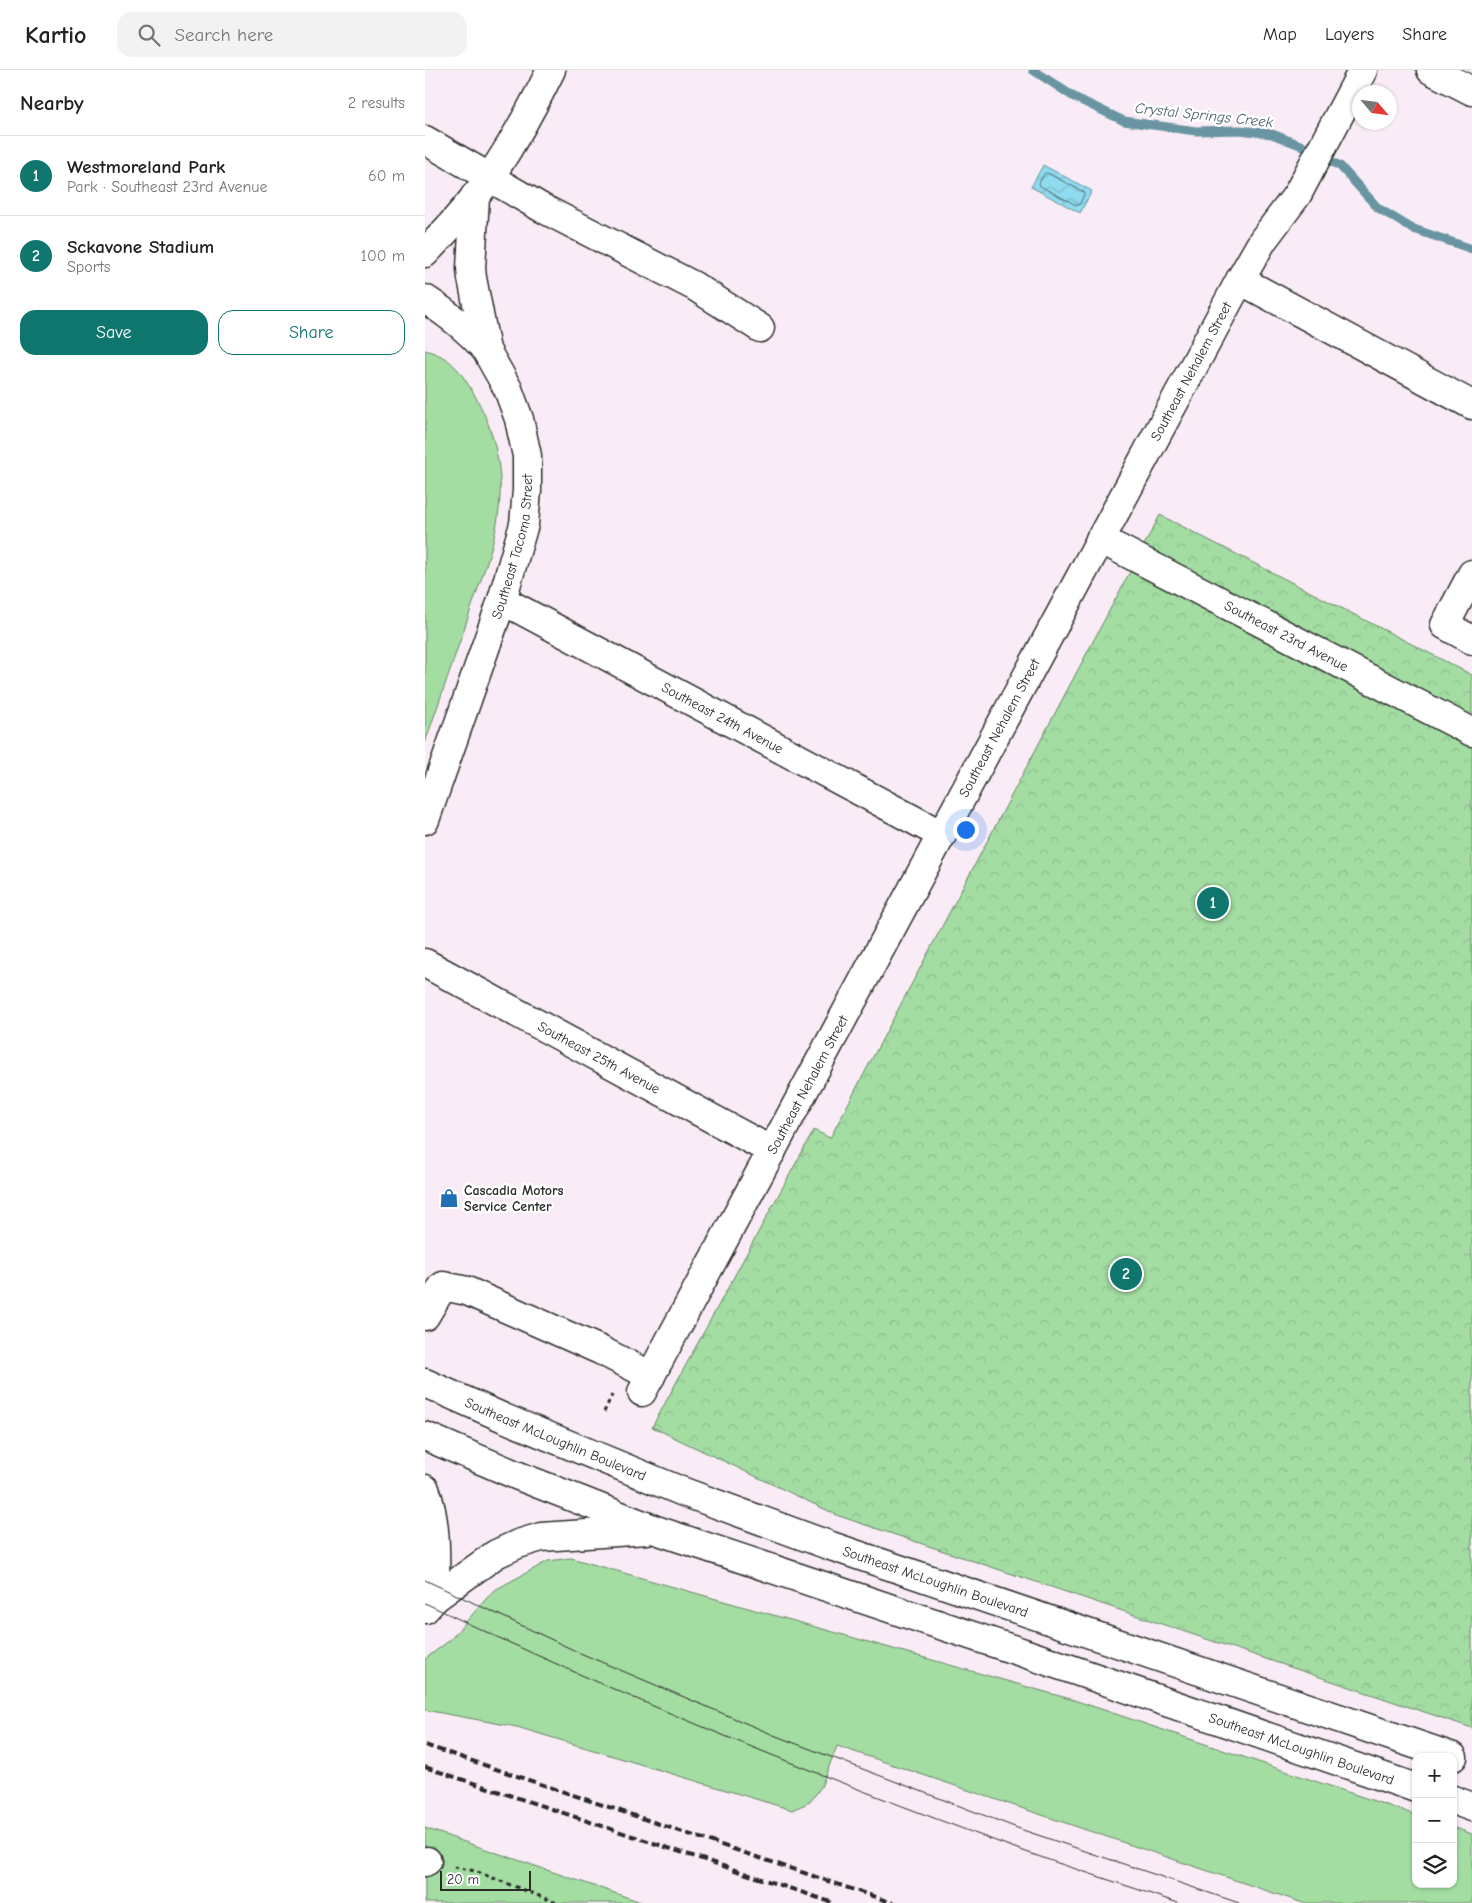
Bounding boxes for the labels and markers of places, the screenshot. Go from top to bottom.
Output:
pin: 1 [1197,884,1229,922]
place label: Cascadia Motors Service Center [464,1182,564,1215]
shop icon: Cascadia Motors Service Center [438,1187,460,1209]
pin: 2 [1110,1255,1142,1293]

